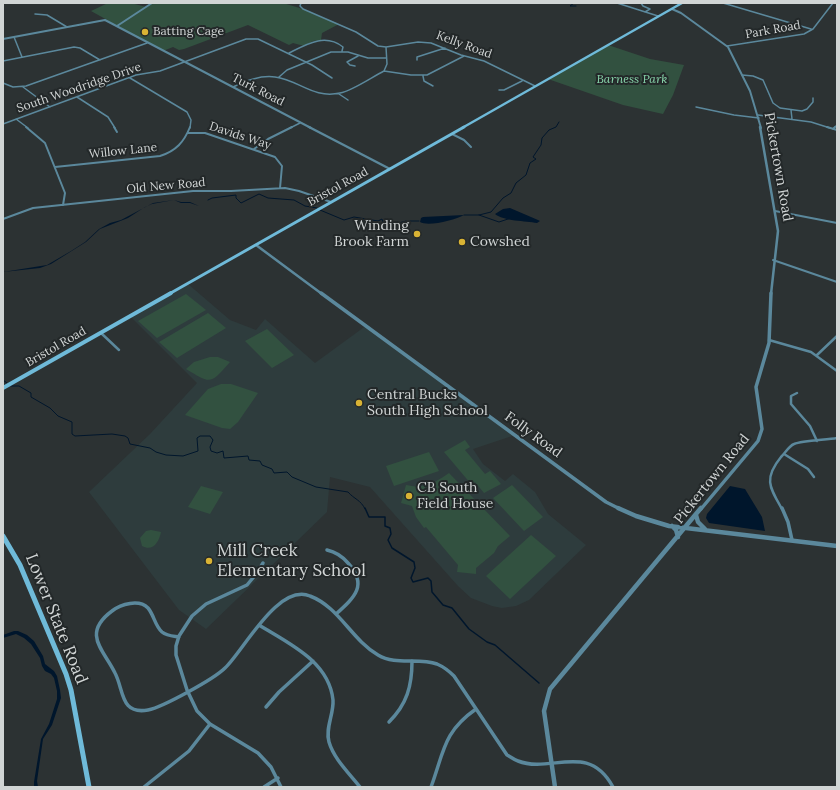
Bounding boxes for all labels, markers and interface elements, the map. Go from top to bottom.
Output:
street label: Park Road [744,18,802,42]
place label: Batting Cage [153,25,224,39]
marker: Batting Cage [140,27,150,37]
street label: Kelly Road [434,28,494,62]
street label: South Woodridge Drive [15,60,143,116]
street label: Turk Road [229,71,287,109]
park label: Barness Park [596,73,668,87]
street label: Pickertown Road [760,111,796,223]
street label: Davids Way [207,119,273,153]
street label: Willow Lane [88,140,158,162]
street label: Bristol Road [305,164,371,210]
street label: Old New Road [126,175,206,197]
place label: Winding Brook Farm [334,218,409,250]
marker: Winding Brook Farm [412,229,422,239]
place label: Cowshed [470,234,530,250]
marker: Cowshed [457,237,467,247]
street label: Bristol Road [23,324,89,370]
place label: Central Bucks South High School [367,387,488,420]
marker: Central Bucks South High School [354,398,364,408]
street label: Folly Road [501,409,565,461]
street label: Pickertown Road [671,431,753,527]
place label: CB South Field House [417,480,493,512]
marker: CB South Field House [404,491,414,501]
place label: Mill Creek Elementary School [217,541,366,581]
street label: Lower State Road [21,551,91,687]
marker: Mill Creek Elementary School [204,556,214,566]

